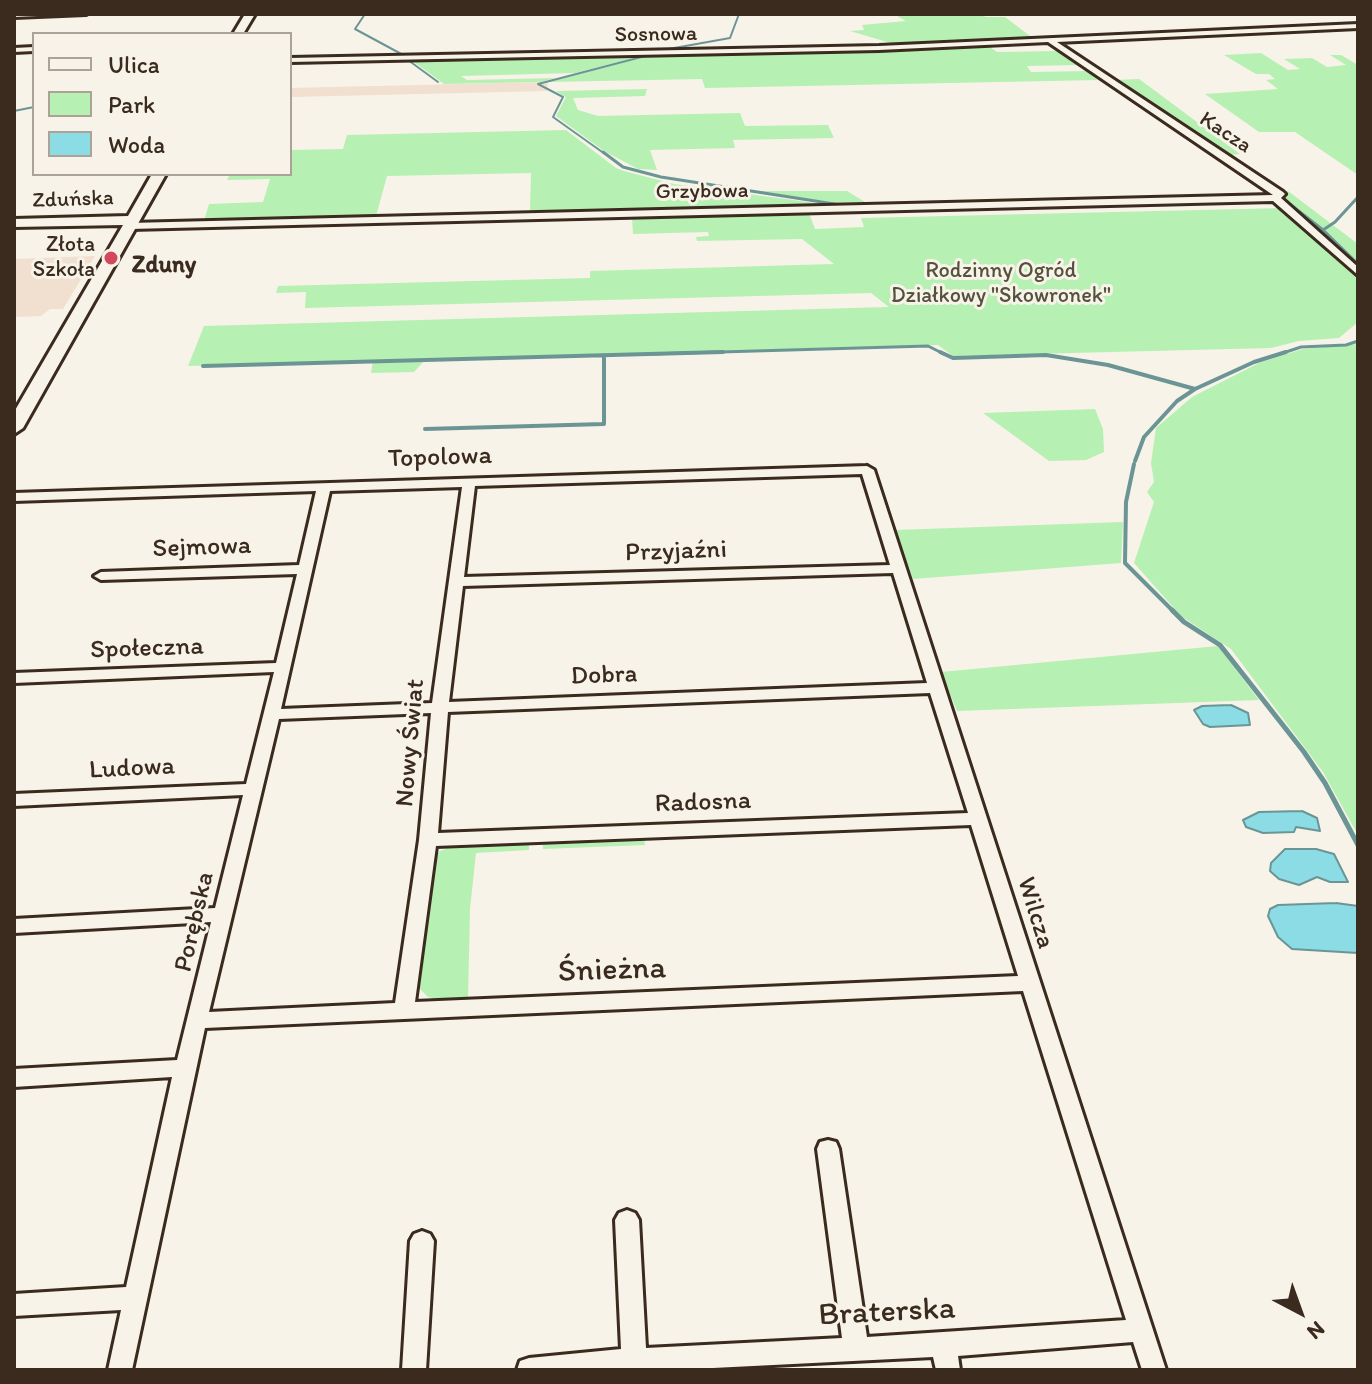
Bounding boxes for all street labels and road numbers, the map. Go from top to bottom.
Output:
street label: Sosnowa [614,21,698,49]
street label: Kacza [1194,106,1256,160]
street label: Grzybowa [655,178,749,206]
street label: Zduńska [32,185,114,215]
street label: Topolowa [387,441,493,475]
street label: Sejmowa [152,531,252,565]
street label: Przyjaźni [625,535,727,569]
street label: Społeczna [90,631,204,667]
street label: Dobra [570,659,638,693]
street label: Nowy Świat [390,678,432,808]
street label: Ludowa [88,751,176,787]
street label: Radosna [654,786,752,820]
street label: Porębska [168,869,222,975]
street label: Wilcza [1009,874,1061,952]
street label: Śnieżna [557,950,667,992]
street label: Braterska [818,1290,956,1336]

